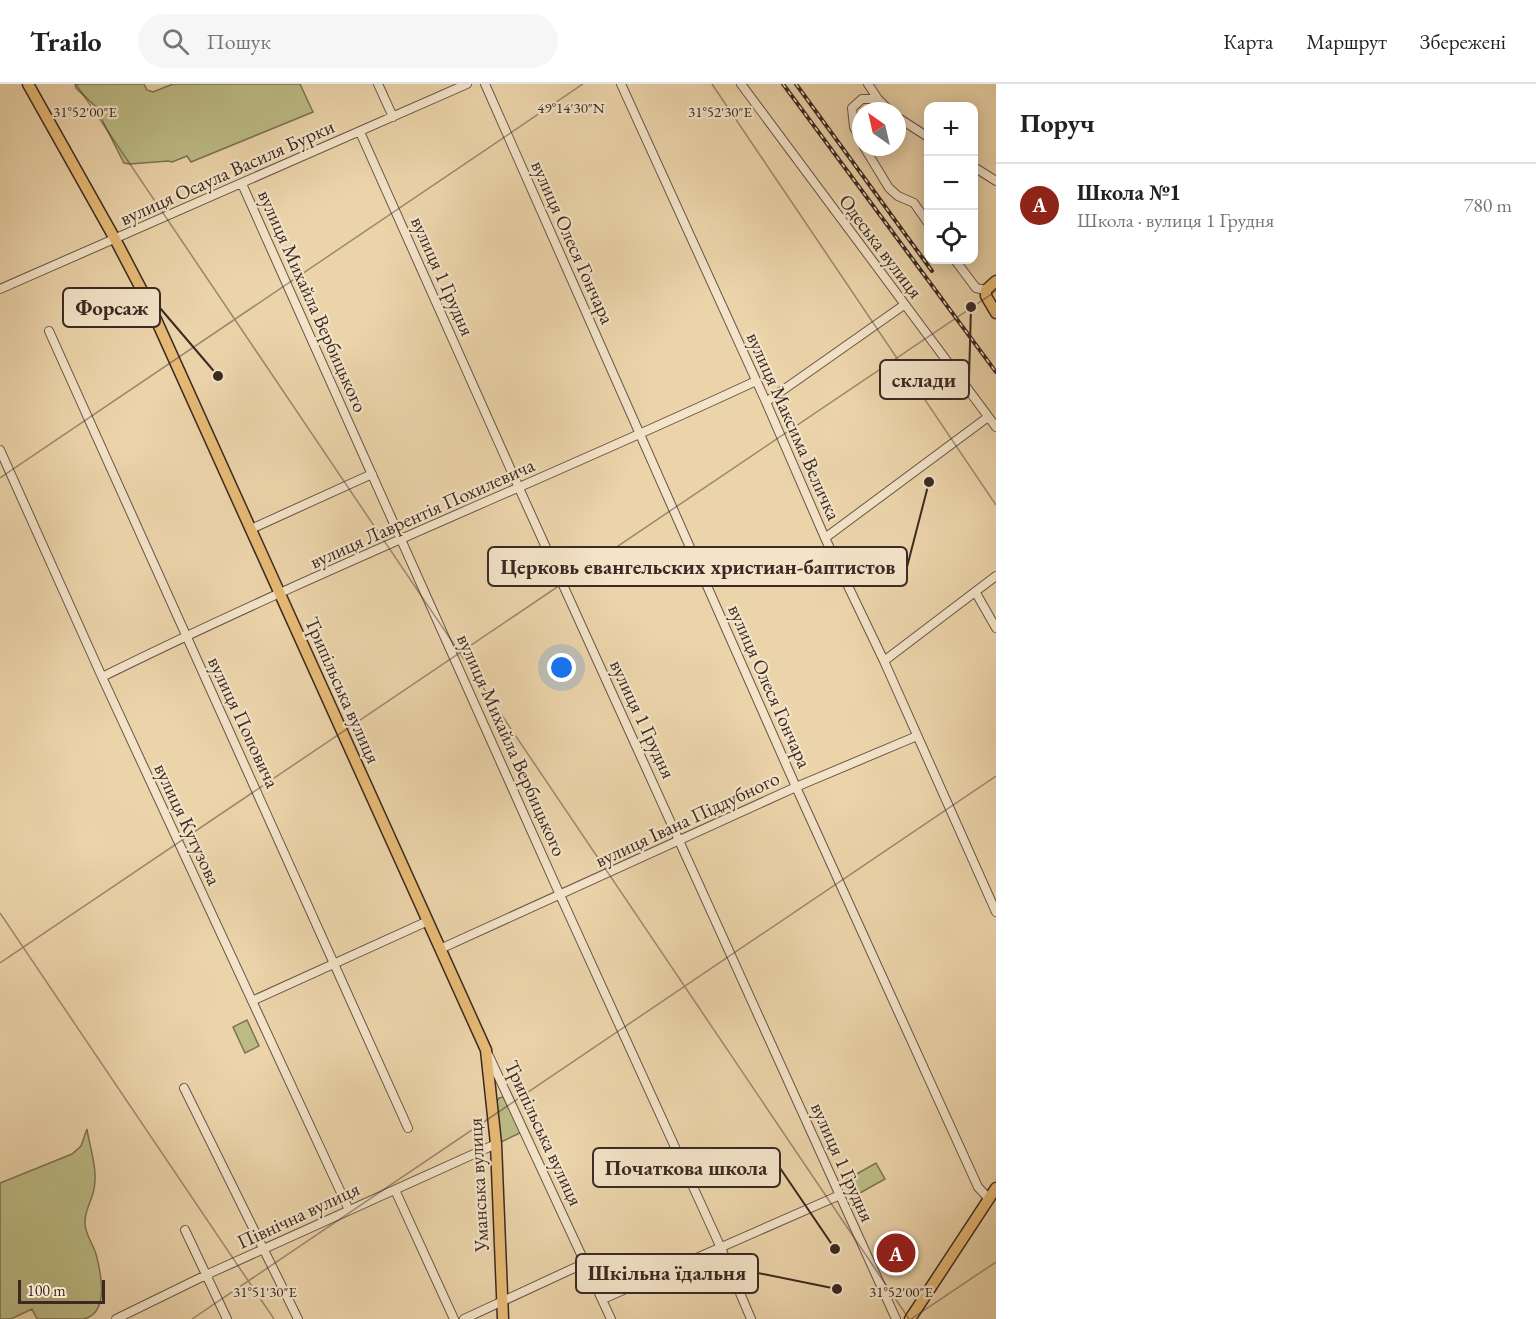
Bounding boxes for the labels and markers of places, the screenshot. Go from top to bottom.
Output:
callout: Форсаж [63,288,160,327]
callout: склади [880,360,969,399]
callout: Церковь евангельских христиан-баптистов [488,547,907,586]
callout: Початкова школа [593,1148,780,1187]
pin: A [876,1230,916,1276]
callout: Шкільна їдальня [576,1254,758,1293]

